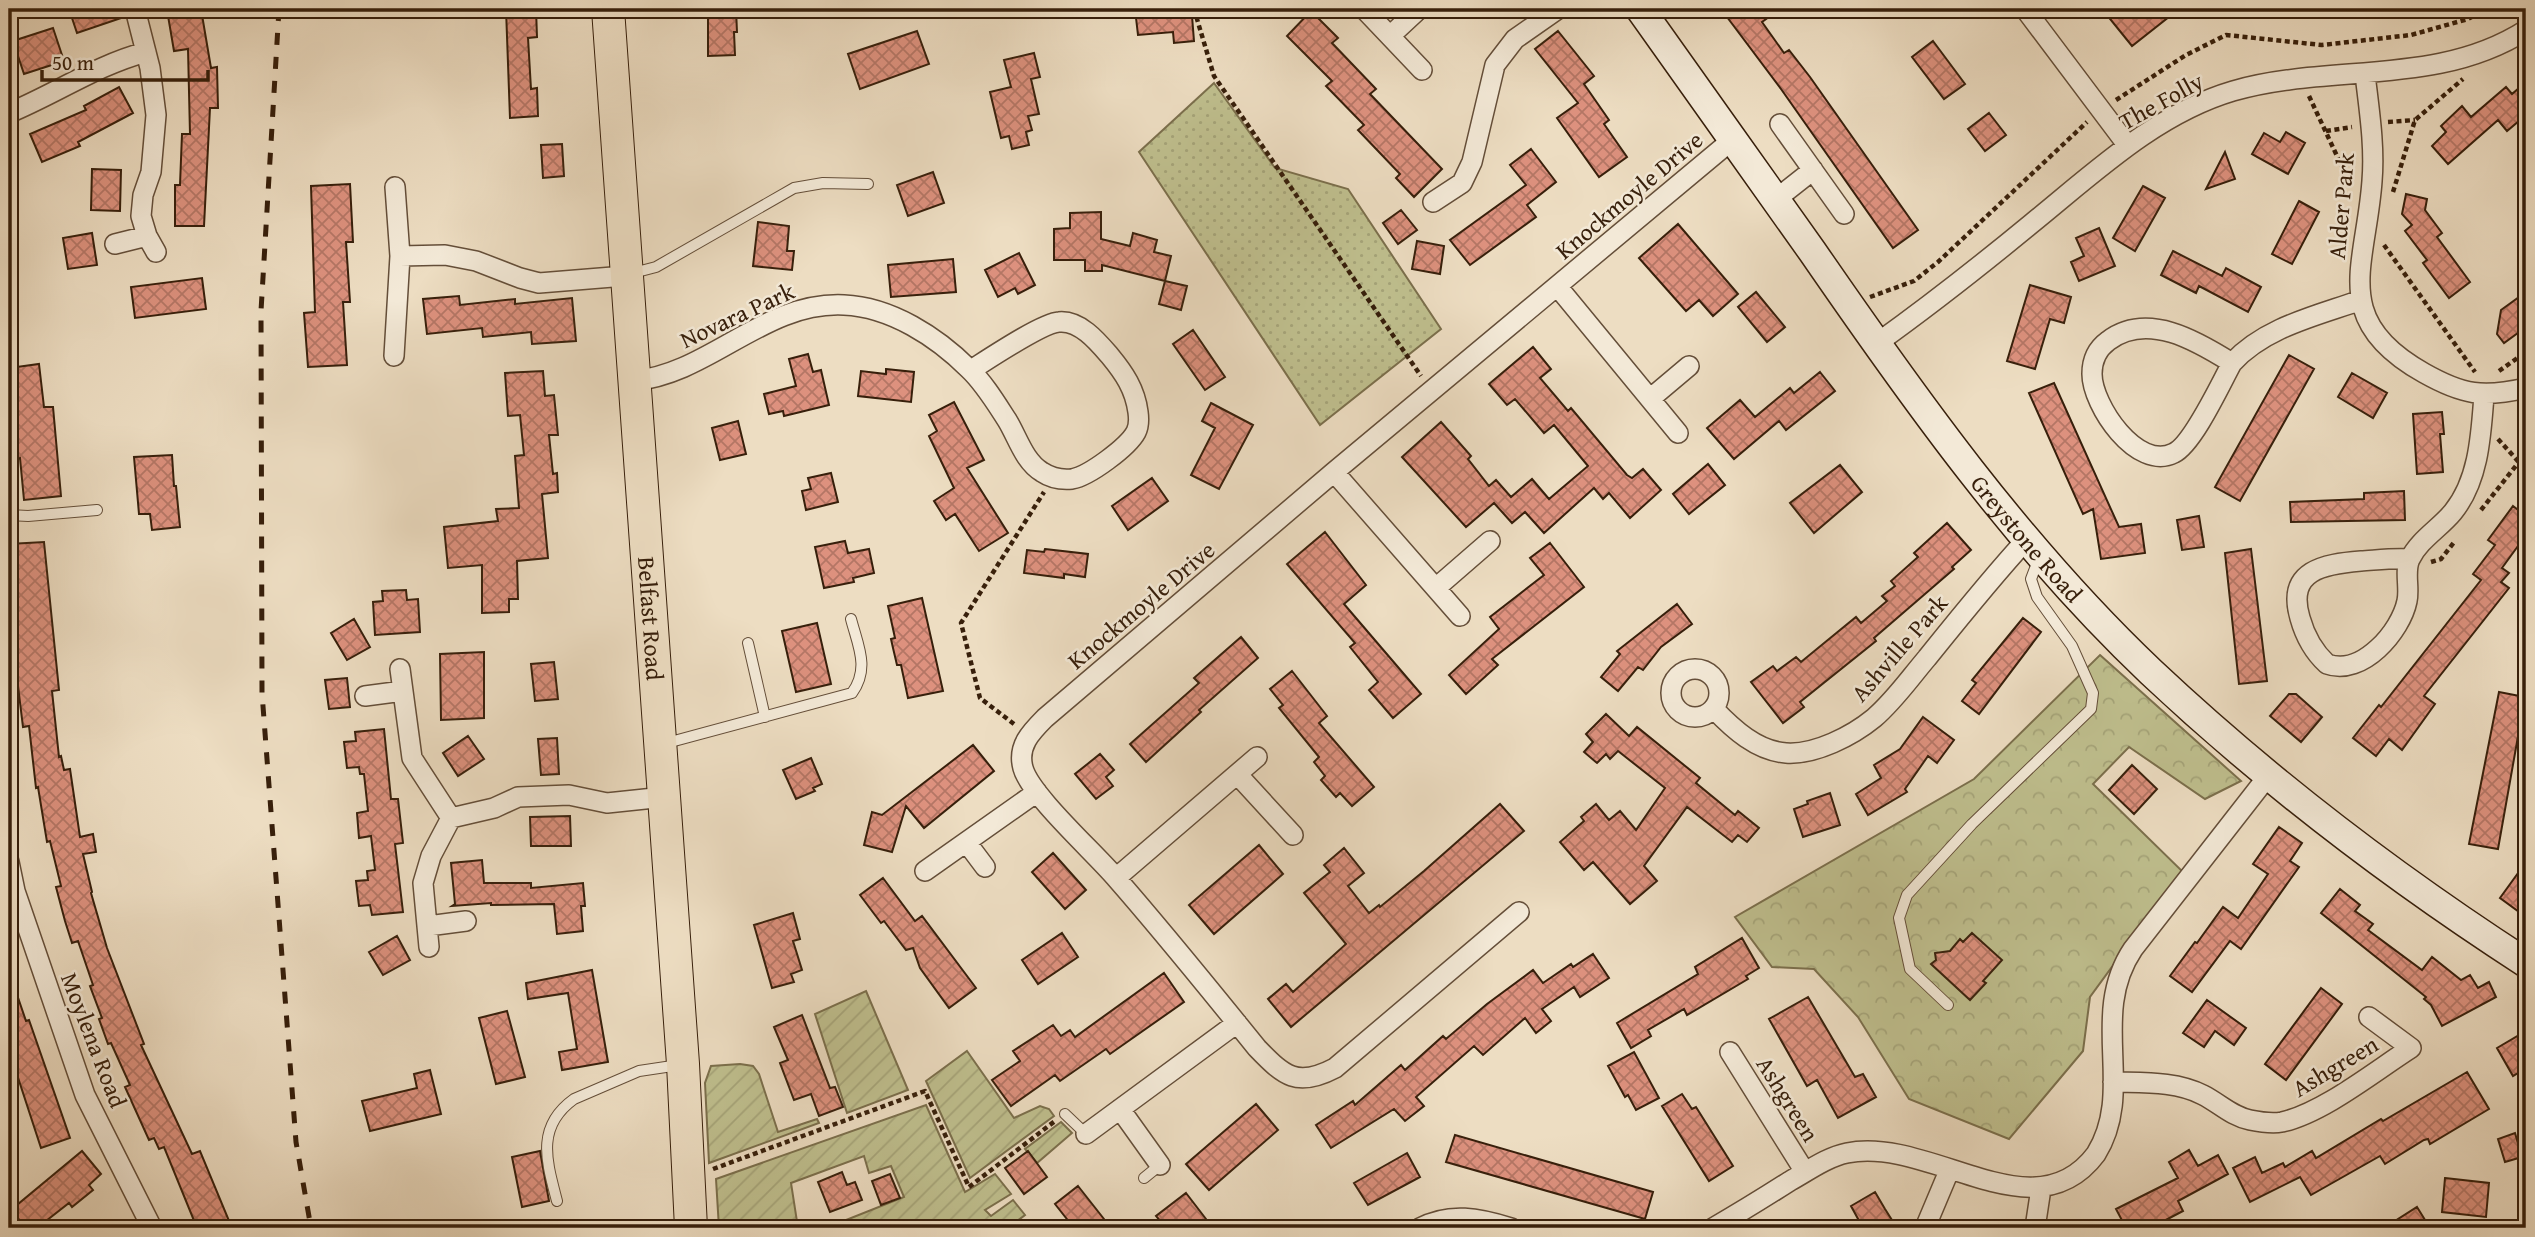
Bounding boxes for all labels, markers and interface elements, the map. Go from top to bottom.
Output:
scale bar [42,38,208,82]
text: 50 m [52,47,94,78]
street label: The Folly [2112,63,2210,139]
street label: Knockmoyle Drive [1548,123,1710,267]
street label: Alder Park [2319,150,2363,261]
street label: Novara Park [674,273,801,357]
street label: Greystone Road [1963,467,2091,610]
street label: Knockmoyle Drive [1060,533,1222,677]
street label: Belfast Road [629,555,673,682]
street label: Ashville Park [1842,586,1956,710]
street label: Moylena Road [52,967,136,1113]
street label: Ashgreen [2285,1026,2385,1105]
street label: Ashgreen [1748,1049,1828,1149]

